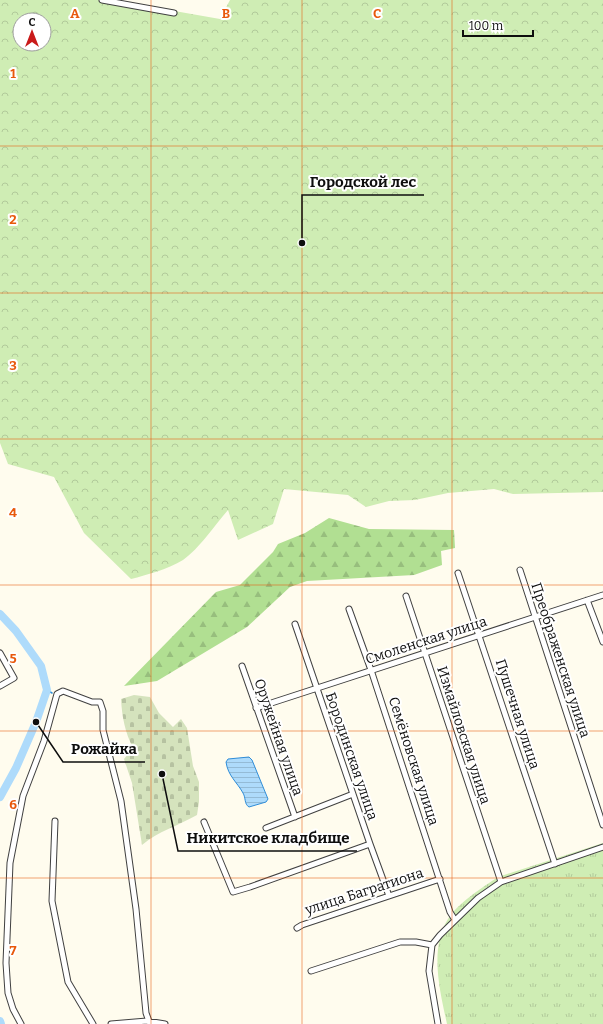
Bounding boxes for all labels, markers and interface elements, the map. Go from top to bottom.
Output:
text: A [70,6,80,21]
text: B [222,6,230,21]
text: C [373,6,381,21]
north arrow [12,12,52,52]
scale bar [463,12,533,38]
text: С [29,16,36,29]
text: 100 m [469,19,504,33]
text: 1 [10,66,16,81]
callout: Городской лес [302,168,424,195]
text: Городской лес [310,173,416,191]
text: 2 [9,212,17,227]
text: 3 [9,358,17,373]
text: 4 [9,505,17,520]
street label: Преображенская улица [527,581,594,740]
street label: Смоленская улица [363,613,489,668]
text: 5 [9,651,17,666]
street label: Пушечная улица [492,657,543,772]
street label: Измайловская улица [433,664,494,807]
street label: Оружейная улица [251,676,307,798]
street label: Бородинская улица [322,690,382,823]
street label: Семёновская улица [385,695,442,828]
callout: Рожайка [63,735,145,762]
text: Рожайка [71,740,137,758]
text: 6 [9,797,17,812]
callout: Никитское кладбище [178,824,357,851]
text: Никитское кладбище [186,829,350,847]
street label: улица Багратиона [302,864,426,919]
text: 7 [10,943,17,958]

